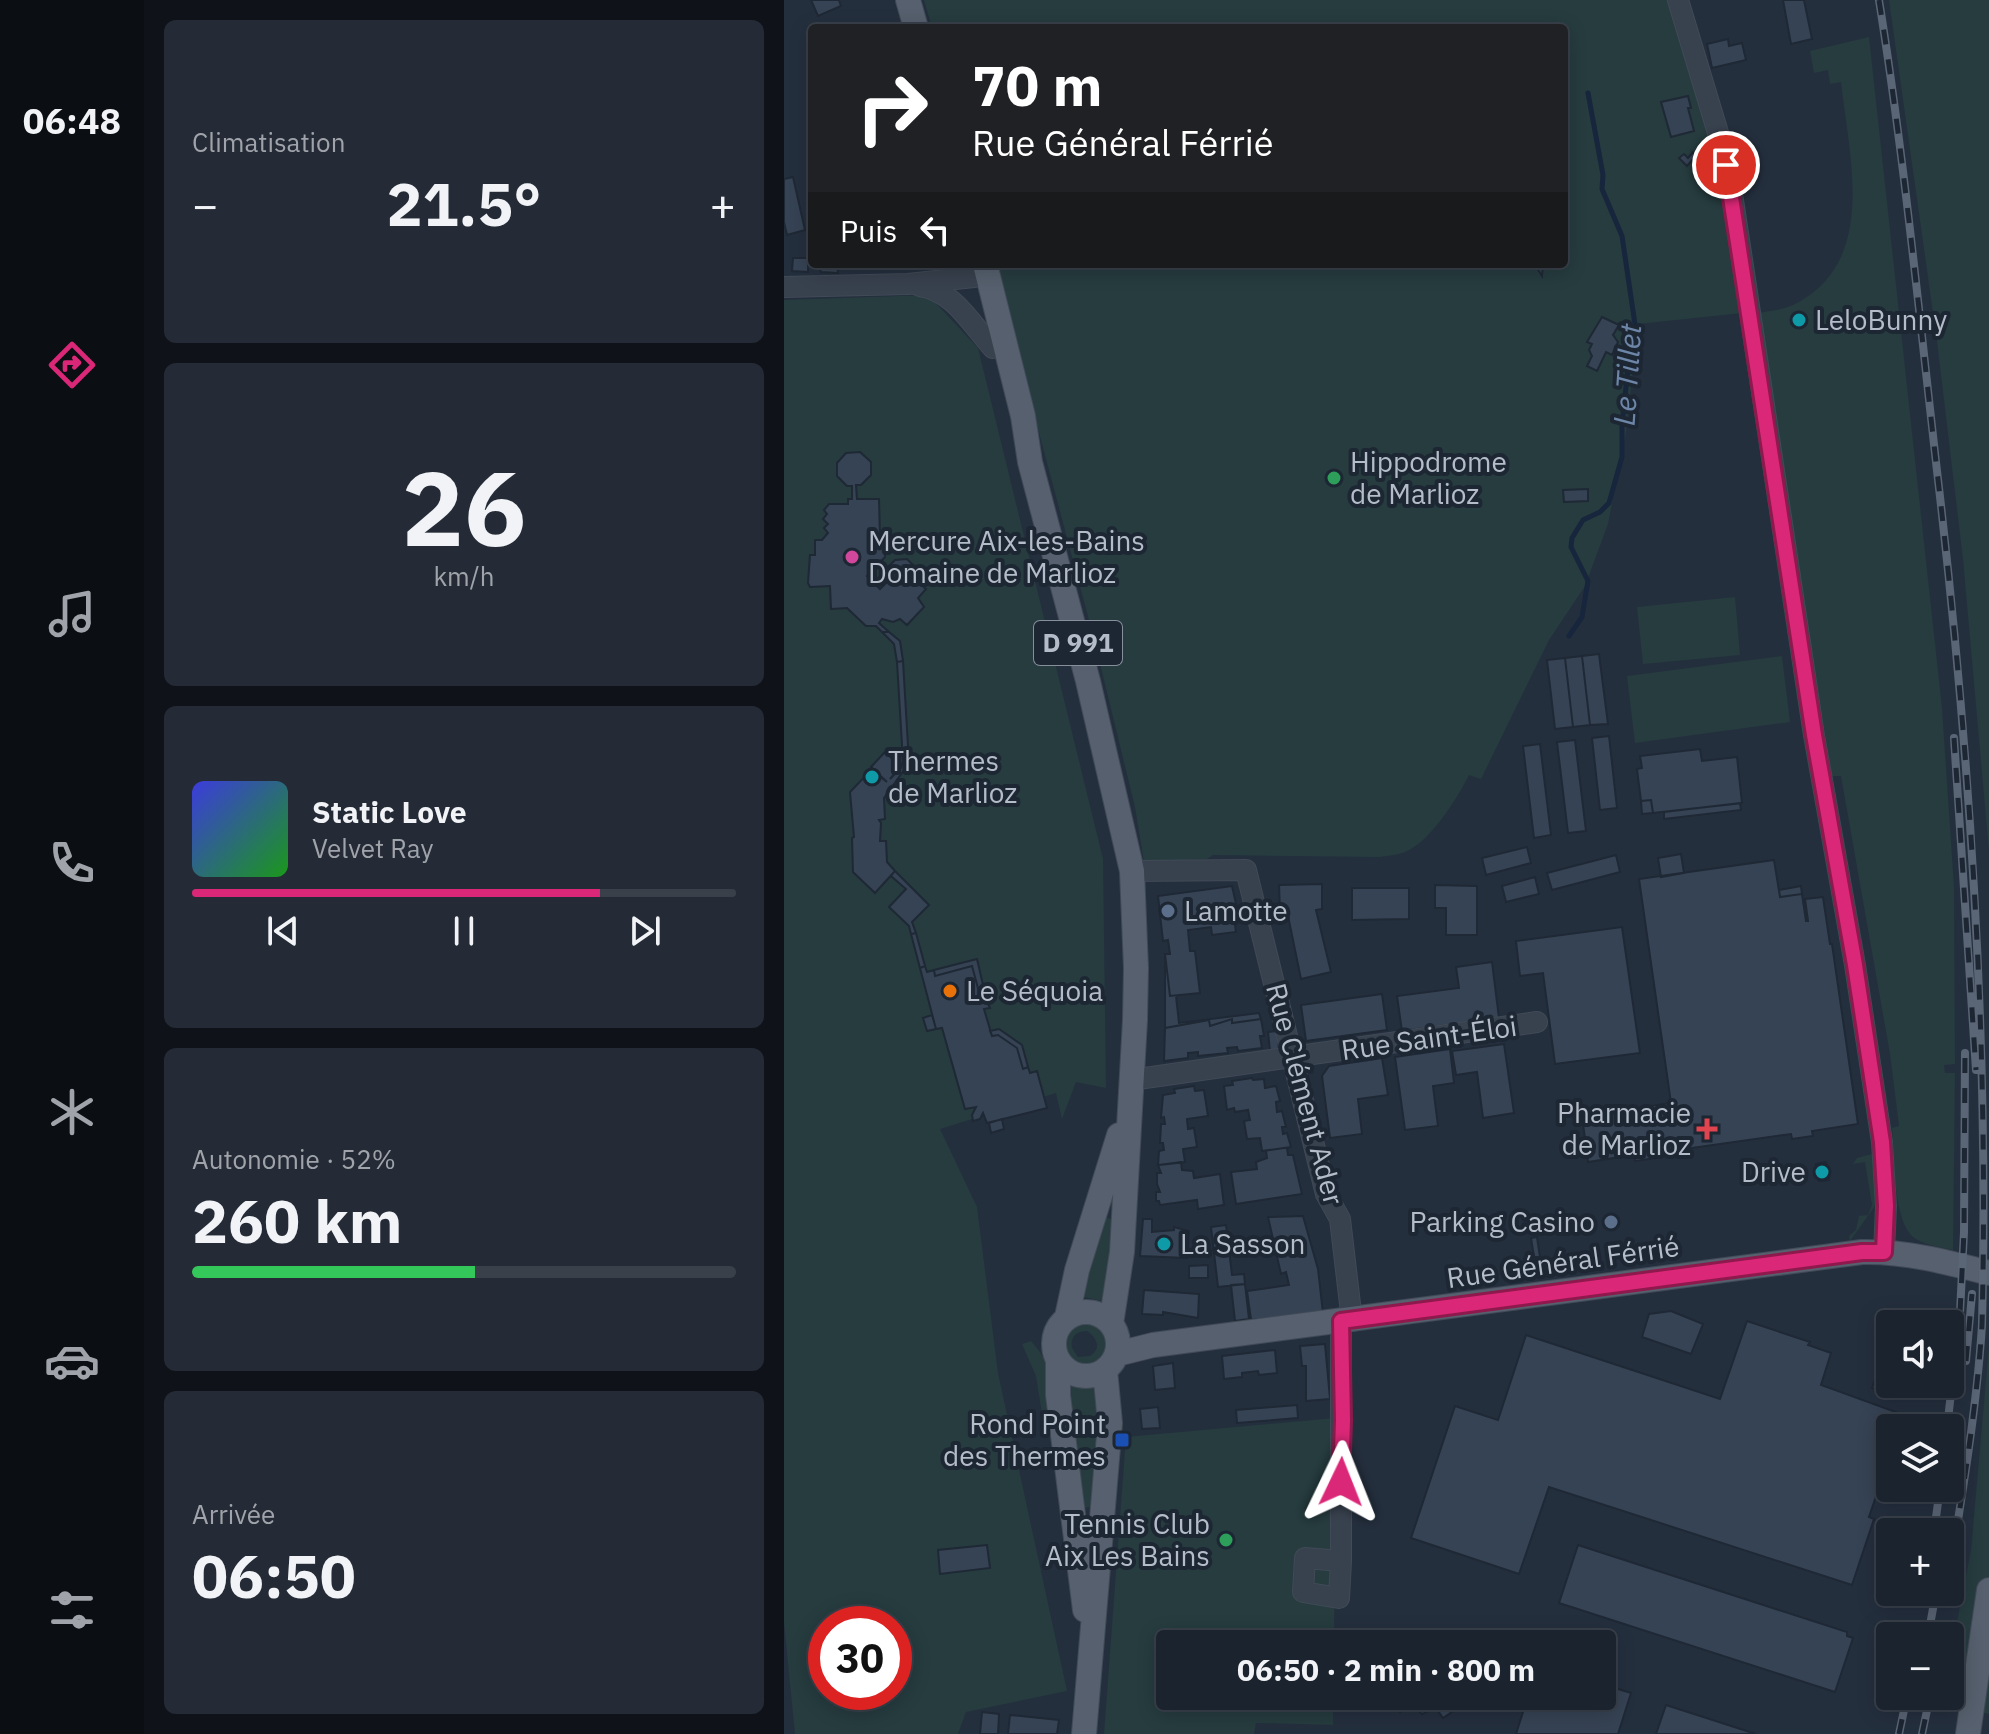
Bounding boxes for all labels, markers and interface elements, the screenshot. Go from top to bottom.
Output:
text: 70 m [972,49,1102,121]
icon: right [840,56,944,160]
text: 06:48 [23,97,121,144]
text: Rue Général Férrié [972,119,1274,166]
text: Climatisation [192,125,345,159]
pin [1692,131,1760,199]
icon: arrive [1704,143,1748,187]
text: 21.5° [387,164,541,243]
text: − [192,176,218,233]
text: + [710,176,736,233]
icon: left [913,208,957,252]
text: Puis [840,211,897,250]
place label: LeloBunny [1815,301,1947,338]
marker: LeloBunny [1790,311,1808,329]
water label: Le Tillet [1604,321,1650,427]
icon: directions [44,337,100,393]
text: 26 [402,439,526,575]
place label: Hippodrome de Marlioz [1350,443,1507,512]
marker: Hippodrome de Marlioz [1325,469,1343,487]
place label: Mercure Aix-les-Bains Domaine de Marlioz [868,522,1145,591]
marker: Mercure Aix-les-Bains Domaine de Marlioz [843,548,861,566]
text: km/h [433,559,495,593]
icon: music [44,586,100,642]
road number: D 991 [1034,621,1122,665]
place label: Thermes de Marlioz [888,742,1017,811]
marker: Thermes de Marlioz [863,768,881,786]
text: Static Love [312,792,467,831]
text: Velvet Ray [312,831,433,865]
icon: phone [44,835,100,891]
place label: Lamotte [1184,892,1288,929]
marker: Lamotte [1159,902,1177,920]
icon: previous [261,909,305,953]
icon: pause [442,909,486,953]
icon: next [623,909,667,953]
place label: Le Séquoia [966,972,1103,1009]
street label: Rue Clément Ader [1258,979,1353,1209]
marker: Le Séquoia [941,982,959,1000]
street label: Rue Saint-Éloi [1339,1007,1519,1068]
icon: climate [44,1084,100,1140]
place label: Pharmacie de Marlioz [1557,1094,1691,1163]
marker: Pharmacie de Marlioz [1698,1120,1716,1138]
text: Autonomie · 52% [192,1142,396,1176]
place label: Drive [1741,1153,1806,1190]
marker: Drive [1813,1163,1831,1181]
text: 260 km [192,1181,402,1260]
place label: Parking Casino [1409,1203,1595,1240]
marker: Parking Casino [1602,1213,1620,1231]
place label: La Sasson [1180,1225,1305,1262]
street label: Rue Général Férrié [1444,1227,1682,1296]
marker: La Sasson [1155,1235,1173,1253]
map controls [1876,1310,1964,1710]
button: sound [1876,1310,1964,1398]
icon: car [44,1333,100,1389]
place label: Rond Point des Thermes [943,1405,1106,1474]
button: layers [1876,1414,1964,1502]
marker: Rond Point des Thermes [1113,1431,1131,1449]
position arrow [1299,1440,1383,1524]
text: Arrivée [192,1497,275,1531]
place label: Tennis Club Aix Les Bains [1045,1505,1210,1574]
button: + [1876,1518,1964,1606]
marker: Tennis Club Aix Les Bains [1217,1531,1235,1549]
text: 06:50 [192,1536,356,1615]
icon: filters [44,1582,100,1638]
speed limit sign: 30 [808,1606,912,1710]
button: − [1876,1622,1964,1710]
text: 06:50 · 2 min · 800 m [1237,1650,1535,1689]

